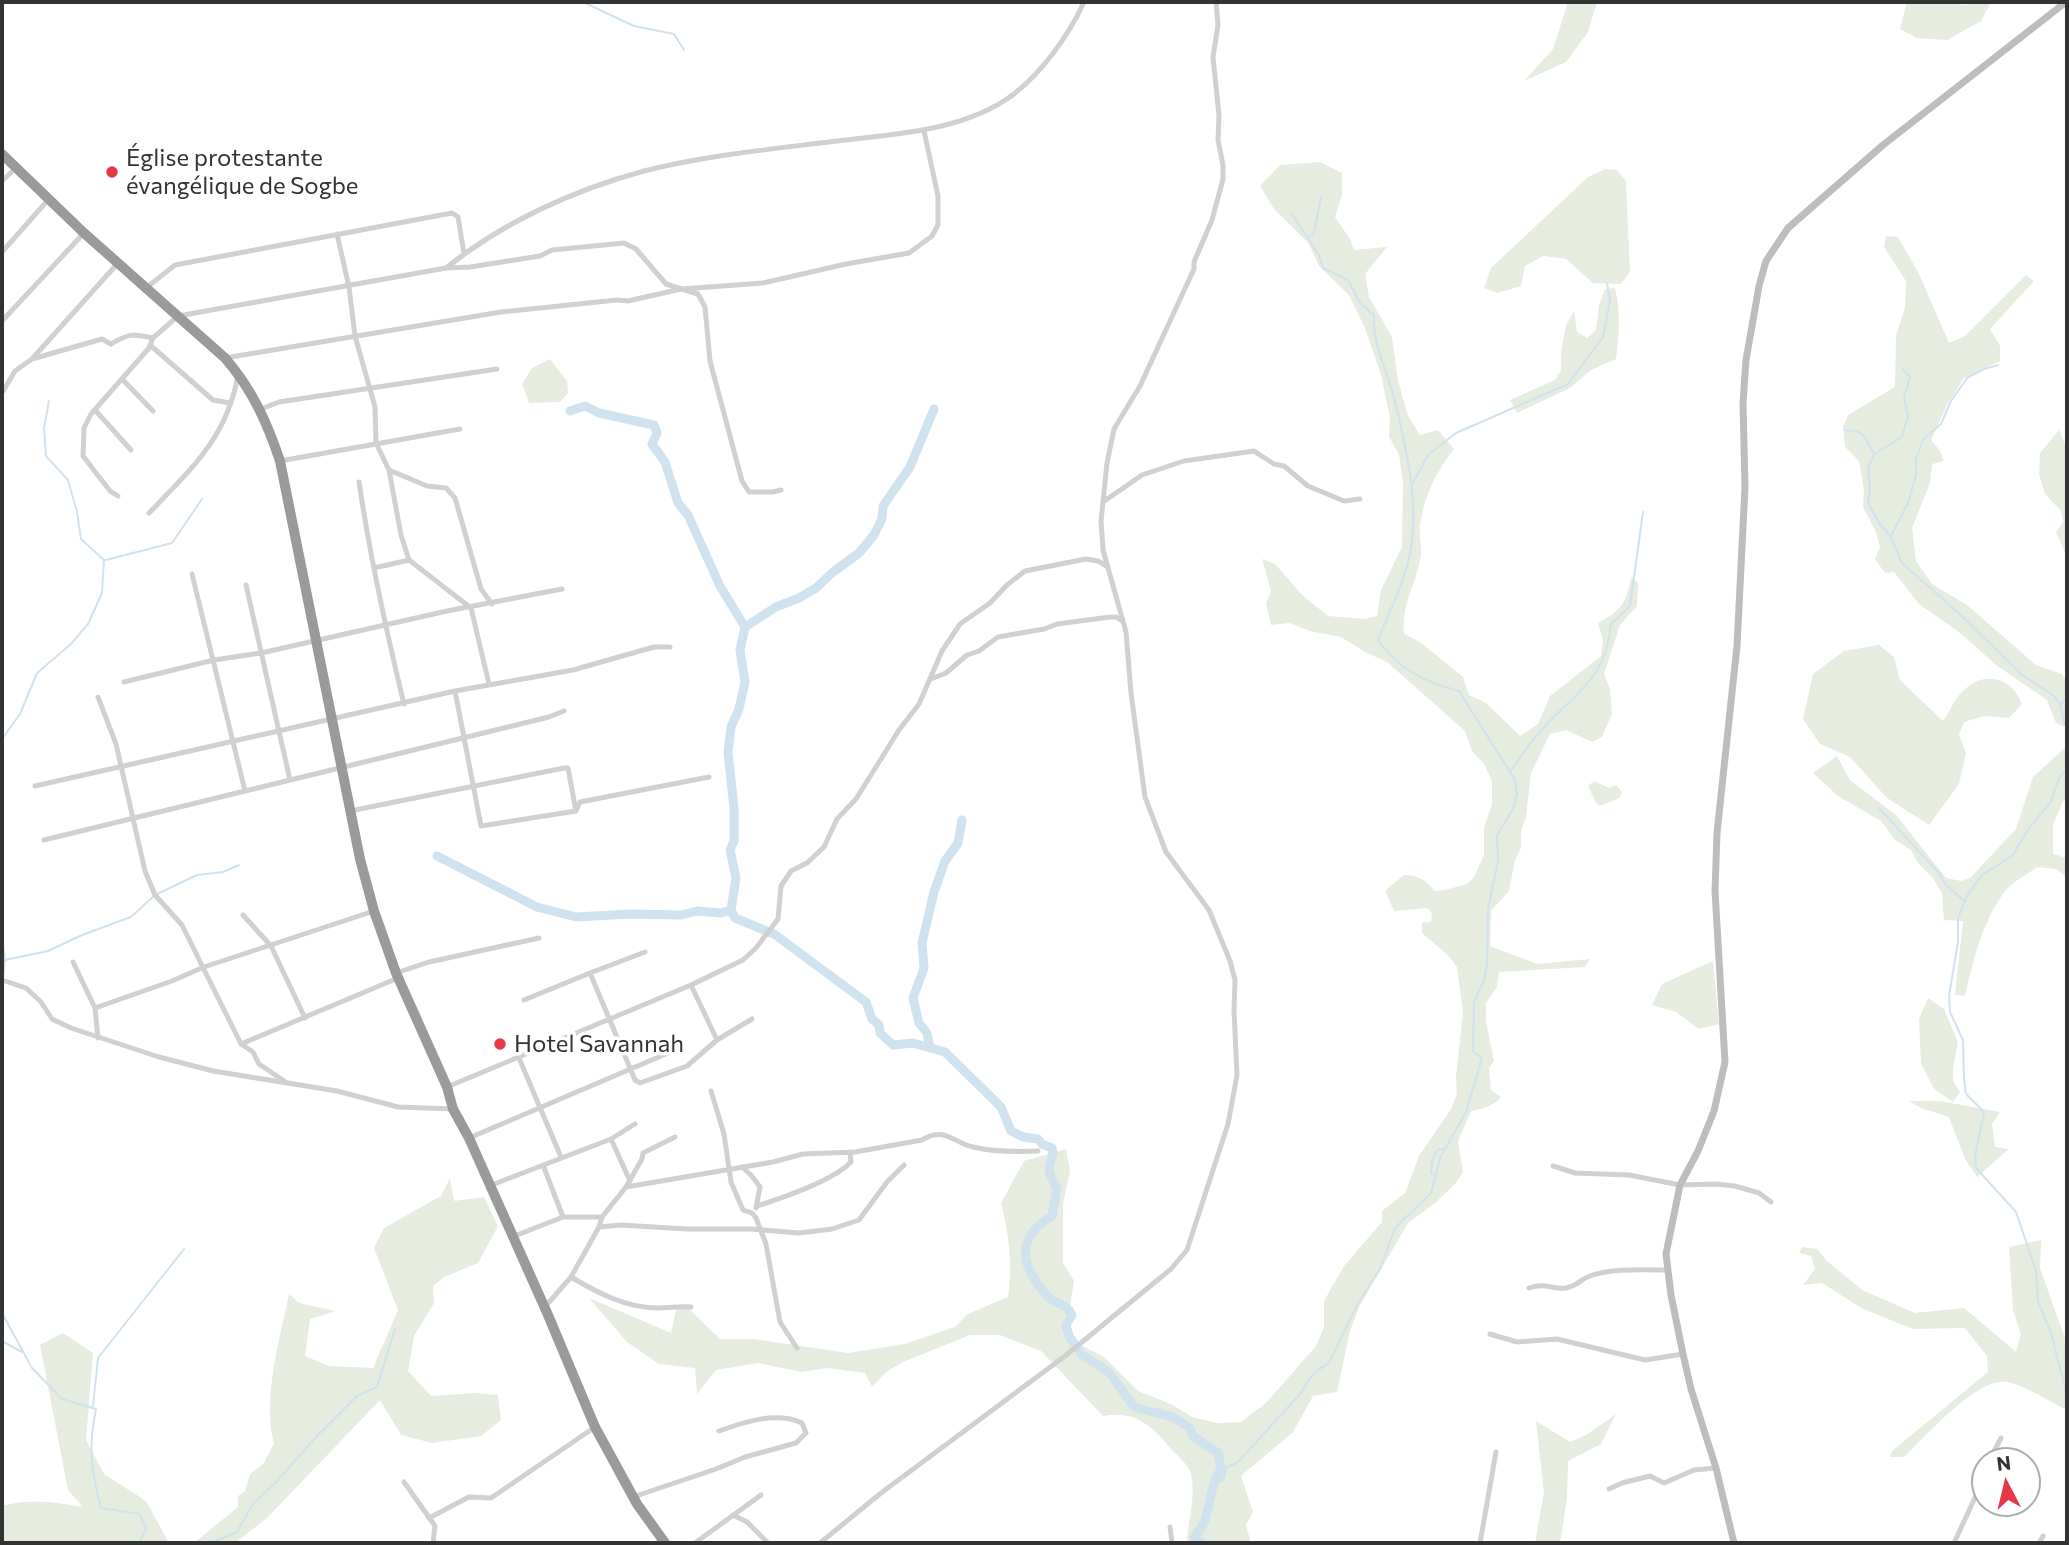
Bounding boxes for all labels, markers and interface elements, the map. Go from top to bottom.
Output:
place label: Église protestante évangélique de Sogbe [126,144,359,200]
marker: Église protestante évangélique de Sogbe [104,164,120,180]
place label: Hotel Savannah [514,1030,684,1058]
marker: Hotel Savannah [492,1036,508,1052]
north arrow [1971,1447,2041,1517]
text: N [1995,1450,2012,1475]

